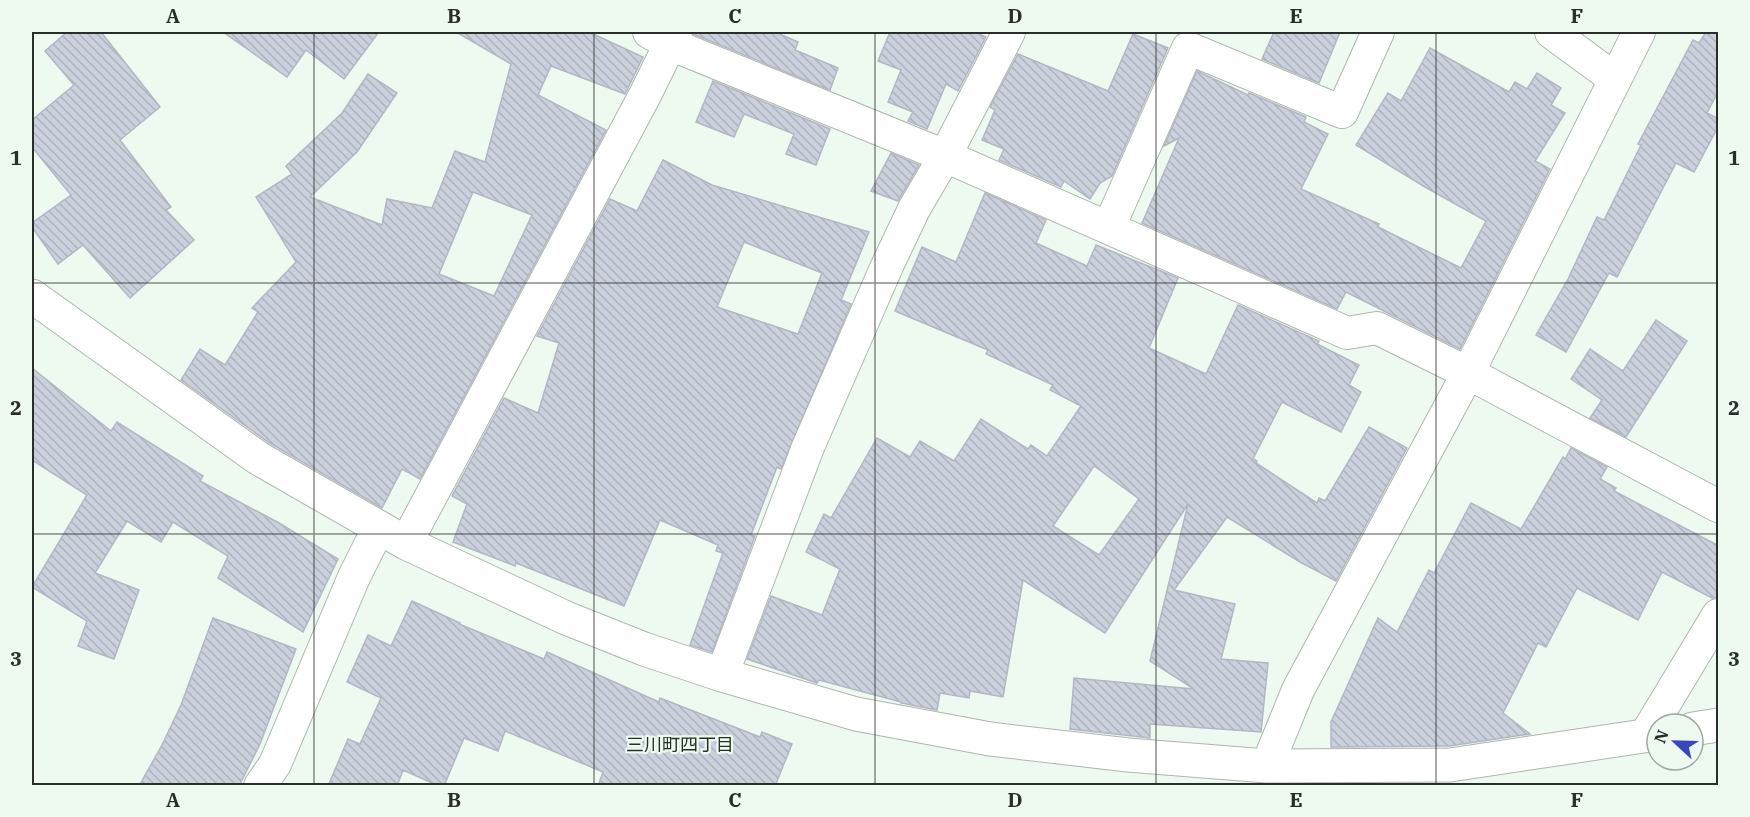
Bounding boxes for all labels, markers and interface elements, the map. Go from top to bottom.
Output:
text: A [166,2,180,29]
text: B [447,2,461,29]
text: C [728,2,742,29]
text: D [1007,2,1023,29]
text: E [1289,2,1303,29]
text: F [1571,2,1583,29]
text: 1 [10,144,22,171]
text: 1 [1728,144,1740,171]
text: 2 [10,394,22,421]
text: 2 [1728,394,1740,421]
text: 3 [10,645,22,672]
text: 3 [1728,645,1740,672]
north arrow [1645,712,1705,772]
text: N [1649,727,1673,746]
district label: 三川町四丁目 [626,733,734,756]
text: A [166,786,180,813]
text: B [447,786,461,813]
text: C [728,786,742,813]
text: D [1007,786,1023,813]
text: E [1289,786,1303,813]
text: F [1571,786,1583,813]

